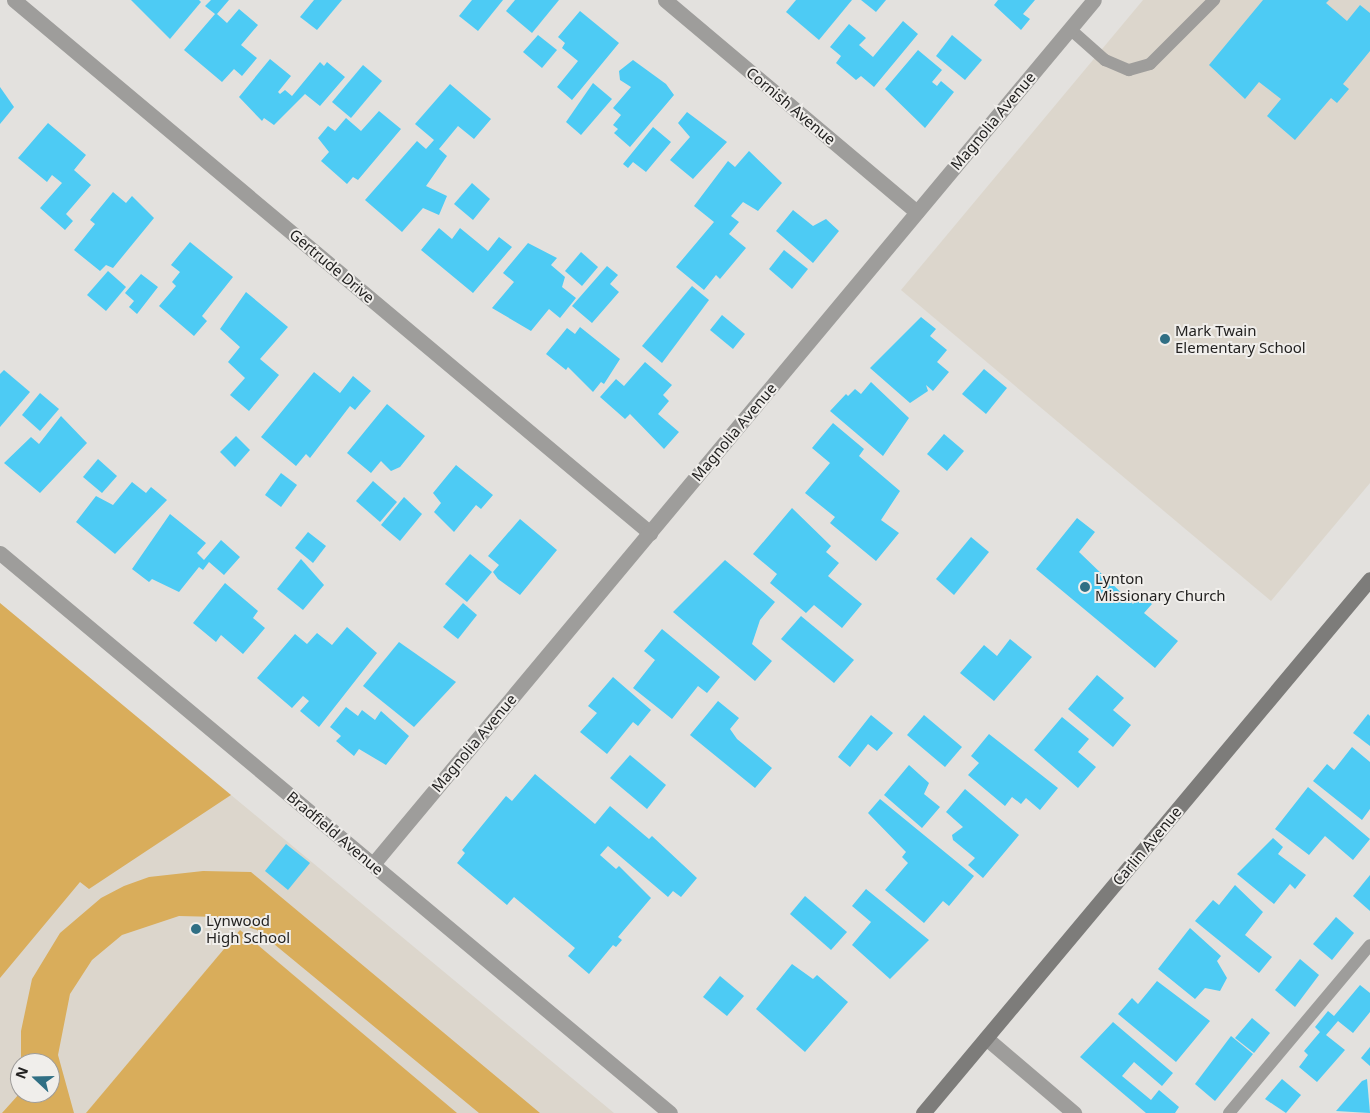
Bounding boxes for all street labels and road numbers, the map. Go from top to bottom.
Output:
street label: Cornish Avenue [743,63,839,149]
street label: Magnolia Avenue [947,68,1039,174]
street label: Gertrude Drive [286,225,378,307]
street label: Magnolia Avenue [688,379,780,485]
street label: Magnolia Avenue [428,690,520,796]
street label: Bradfield Avenue [283,787,387,879]
street label: Carlin Avenue [1109,803,1185,889]

